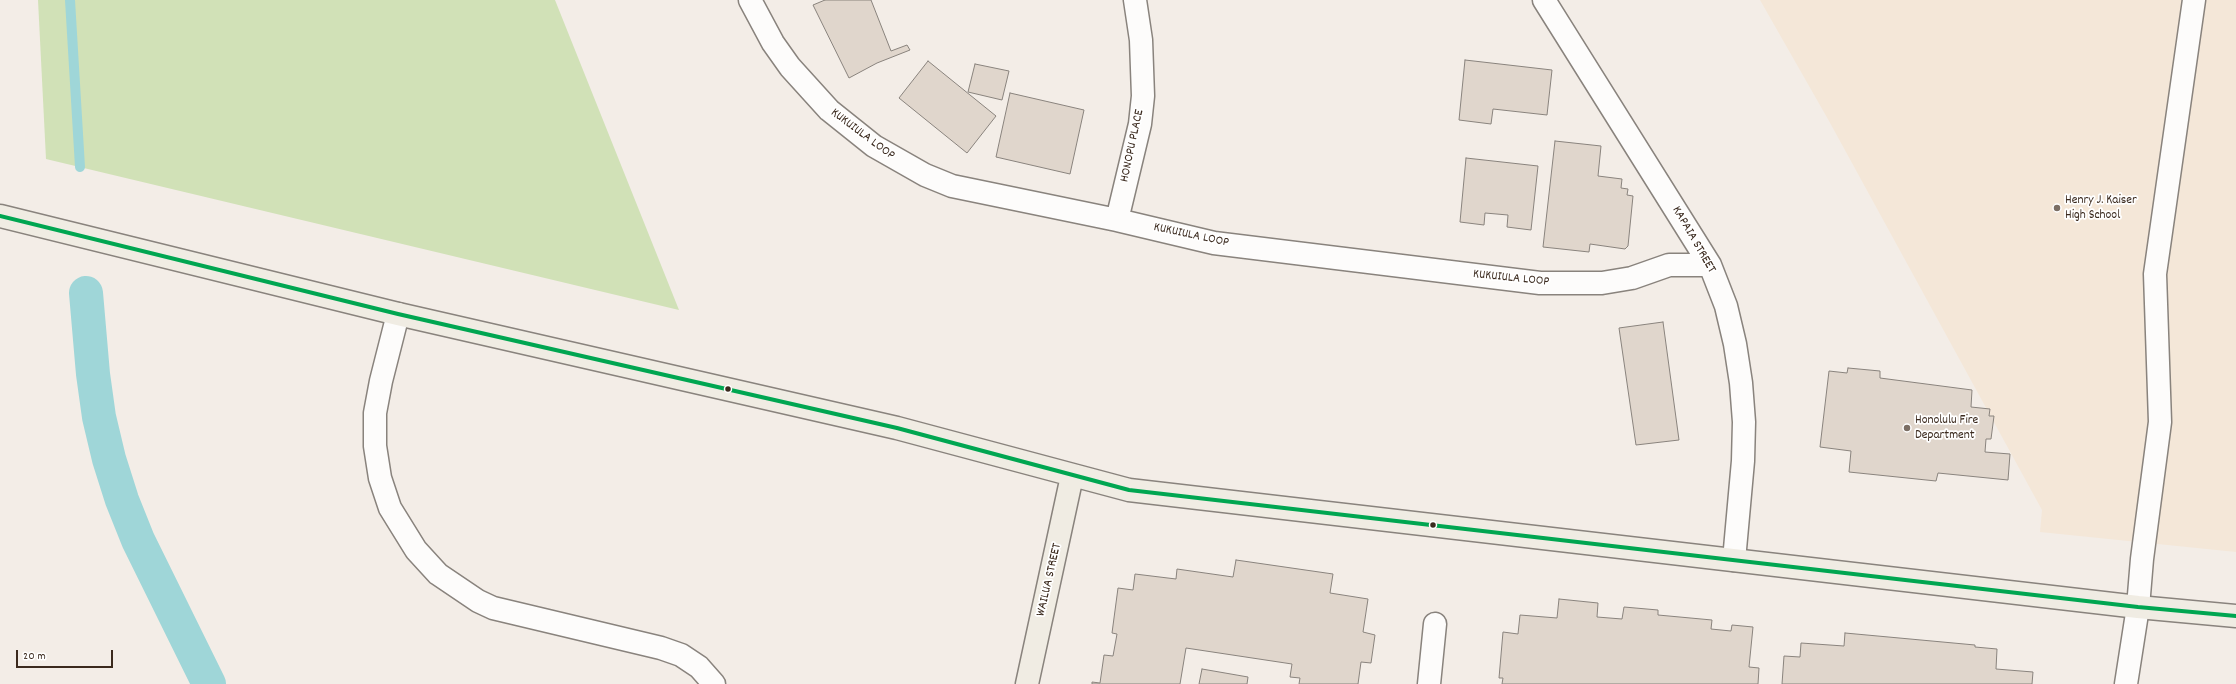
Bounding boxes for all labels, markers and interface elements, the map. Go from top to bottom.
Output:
street label: KUKUIULA LOOP [827,106,897,164]
street label: HONOPU PLACE [1118,108,1148,184]
place label: Henry J. Kaiser High School [2065,193,2137,224]
marker: Henry J. Kaiser High School [2052,203,2062,213]
street label: KAPAIA STREET [1668,204,1718,276]
street label: KUKUIULA LOOP [1152,220,1230,252]
street label: KUKUIULA LOOP [1472,267,1550,291]
unlabelled marker [723,384,733,394]
place label: Honolulu Fire Department [1915,413,1978,444]
marker: Honolulu Fire Department [1902,423,1912,433]
unlabelled marker [1428,520,1438,530]
street label: WAILUA STREET [1034,542,1066,618]
scale bar [18,642,115,668]
text: 20 m [23,648,46,665]

